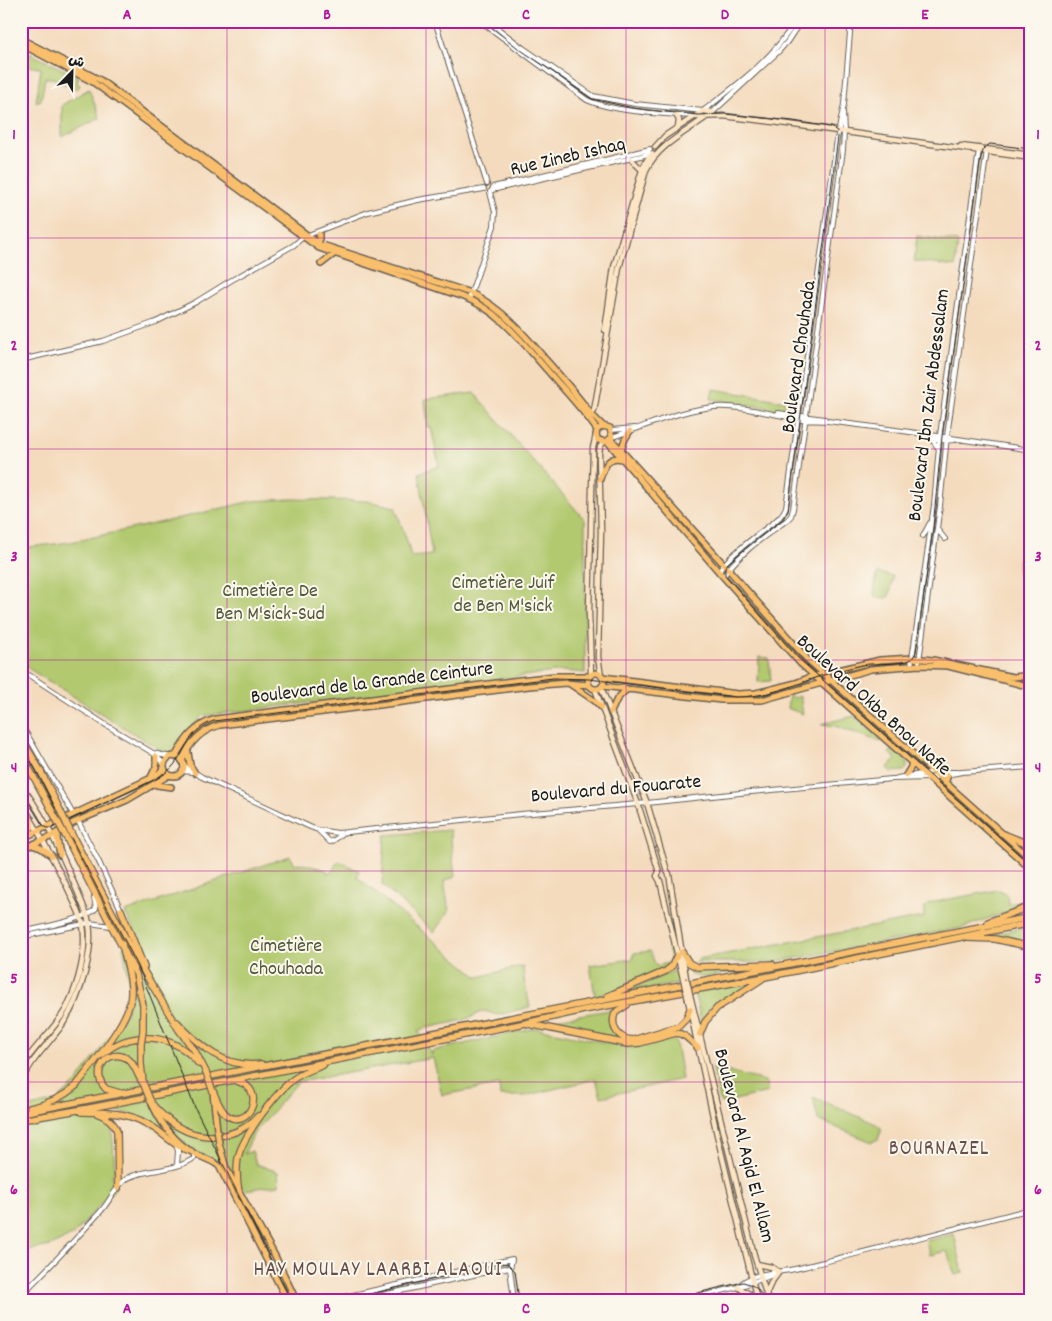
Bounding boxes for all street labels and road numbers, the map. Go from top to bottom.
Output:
street label: Rue Zineb Ishaq [508,131,628,185]
street label: Boulevard Chouhada [775,278,825,435]
street label: Boulevard Ibn Zair Abdessalam [902,287,958,523]
street label: Boulevard Okba Bnou Nafie [789,629,957,783]
street label: Boulevard de la Grande Ceinture [249,655,495,713]
street label: Boulevard du Fouarate [530,769,703,811]
street label: Boulevard Al Aqid El Allam [705,1046,781,1246]

